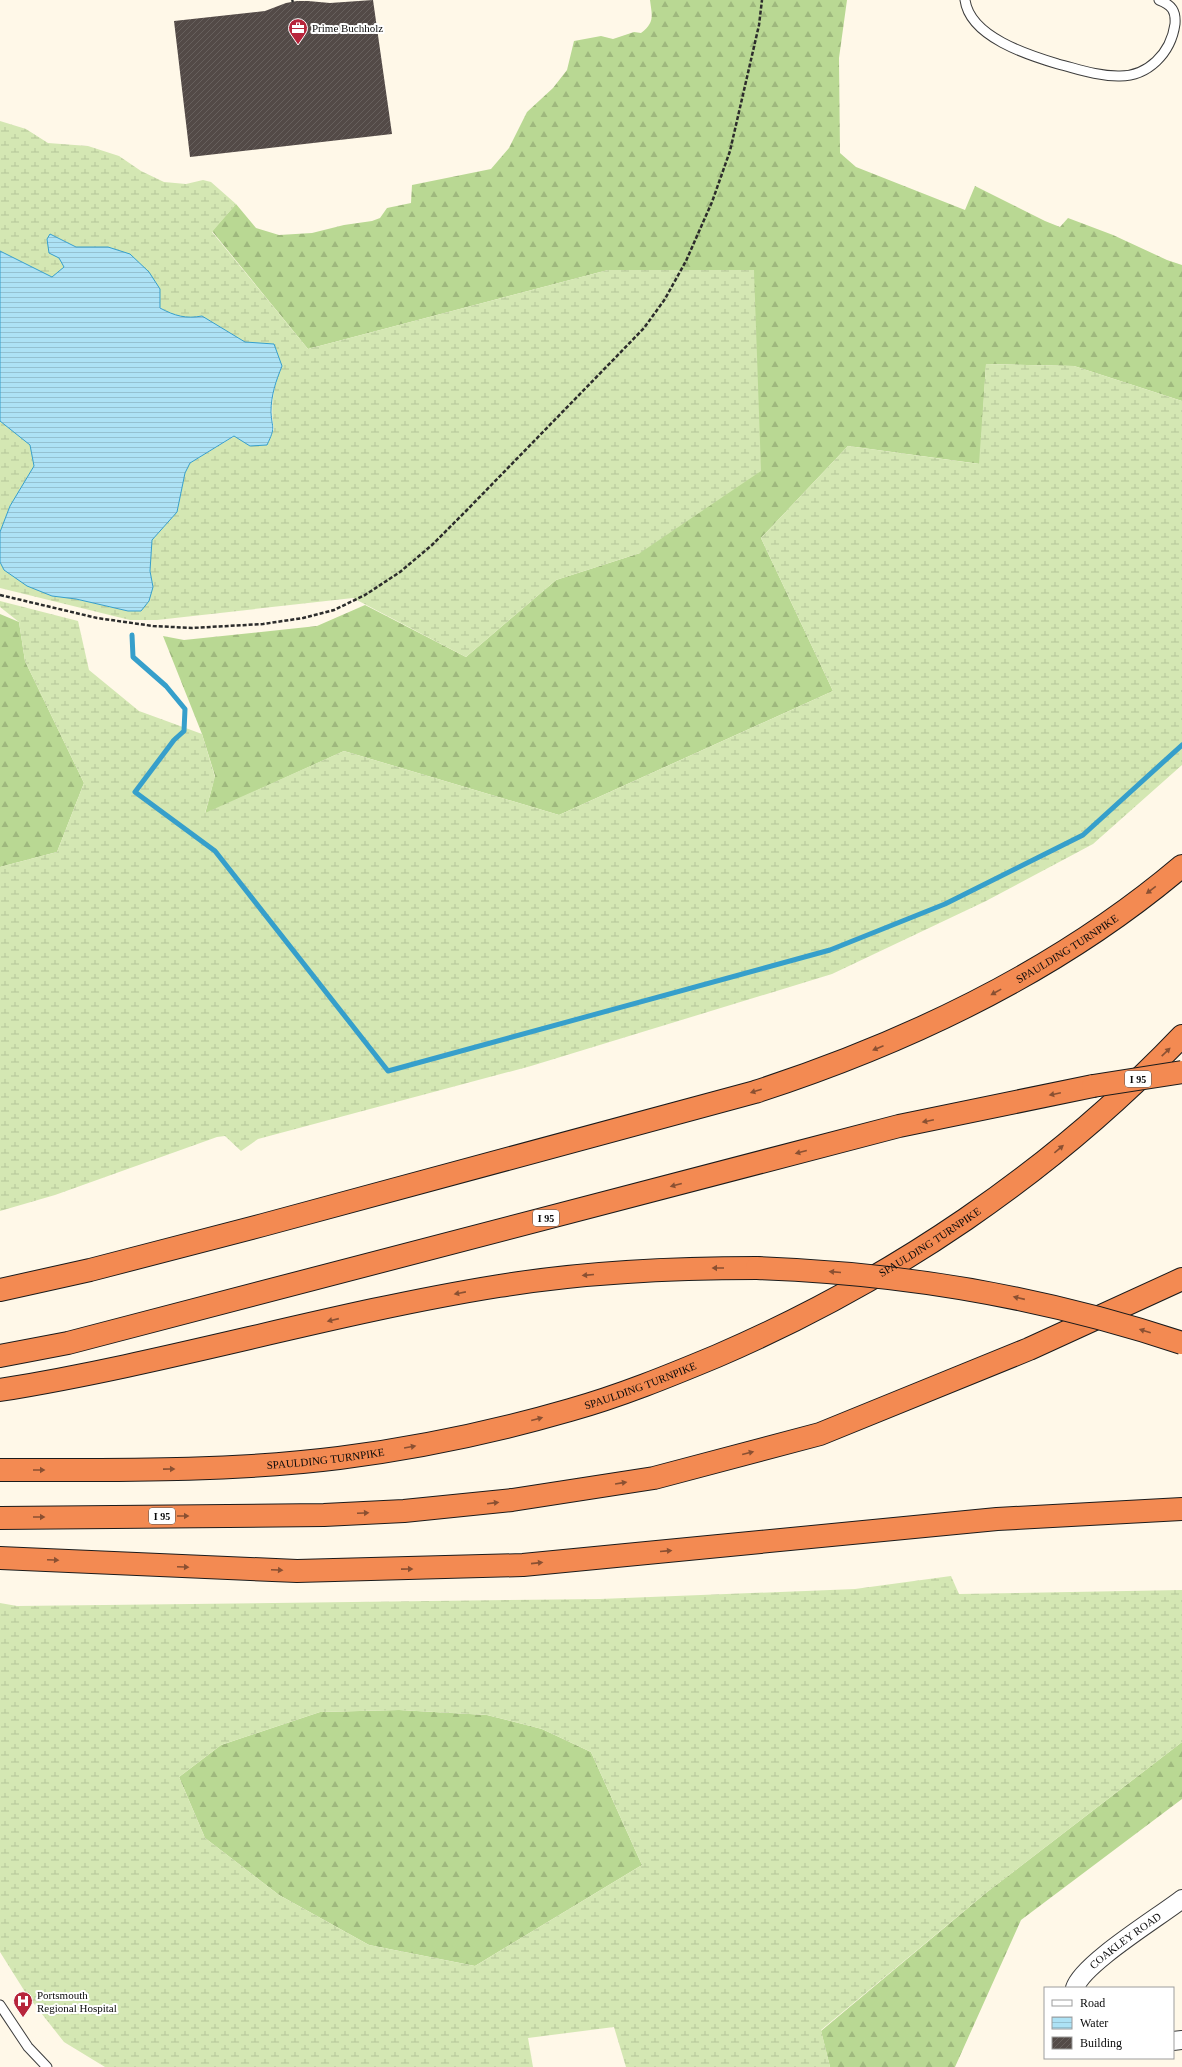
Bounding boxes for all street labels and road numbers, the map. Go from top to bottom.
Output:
street label: SPAULDING TURNPIKE [1014,912,1121,985]
road number: I 95 [1125,1071,1151,1087]
street label: SPAULDING TURNPIKE [877,1205,983,1279]
road number: I 95 [533,1210,559,1226]
street label: SPAULDING TURNPIKE [583,1359,698,1411]
street label: SPAULDING TURNPIKE [266,1446,386,1471]
road number: I 95 [149,1508,175,1524]
street label: COAKLEY ROAD [1087,1910,1163,1971]

